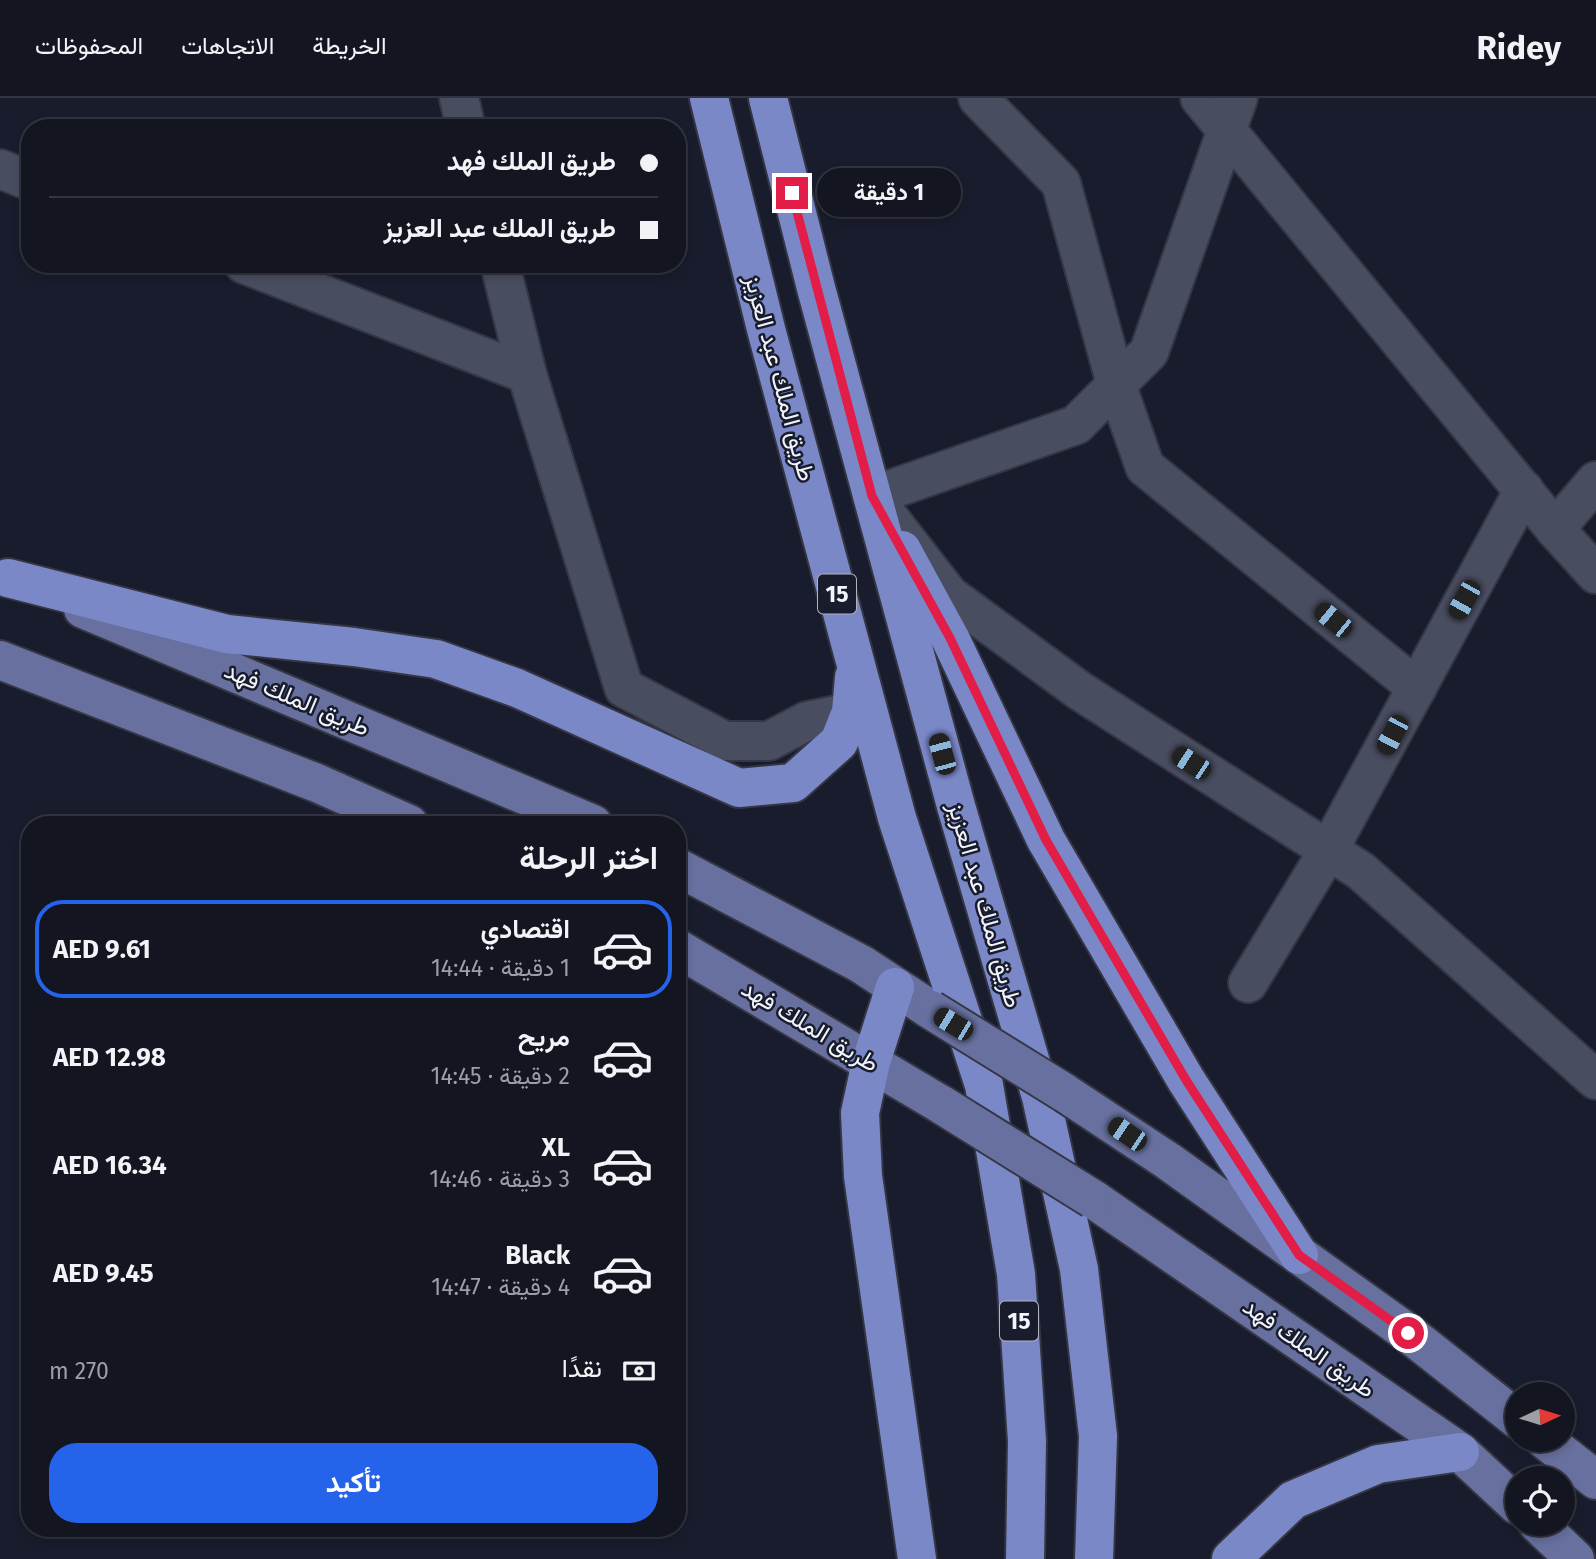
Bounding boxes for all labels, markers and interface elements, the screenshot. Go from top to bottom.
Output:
text: Ridey [1476,28,1561,68]
text: المحفوظات [35,32,143,60]
text: الاتجاهات [181,32,274,60]
text: الخريطة [312,32,387,60]
text: طريق الملك فهد [447,146,616,177]
callout: 1 دقيقة [816,168,960,217]
route end [776,177,808,209]
text: 1 دقيقة [854,178,924,206]
text: طريق الملك عبد العزيز [383,213,616,244]
street label: طريق الملك عبد العزيز [738,271,821,484]
road number: 15 [818,574,856,614]
car [1445,577,1484,623]
car [1311,599,1356,641]
street label: طريق الملك فهد [220,656,374,743]
car [1373,712,1412,758]
car [927,731,958,777]
car [1168,743,1215,783]
street label: طريق الملك عبد العزيز [941,798,1028,1011]
text: اختر الرحلة [519,839,658,877]
text: اقتصادي [481,914,570,945]
icon: car [591,918,654,981]
text: AED 9.61 [53,934,151,965]
text: 1 دقيقة · 14:44 [431,954,570,982]
street label: طريق الملك فهد [736,974,884,1079]
car [930,1004,977,1044]
text: مريح [518,1022,570,1053]
icon: car [591,1026,654,1089]
text: AED 12.98 [53,1042,166,1073]
text: 2 دقيقة · 14:45 [430,1062,570,1090]
car [1104,1114,1151,1154]
text: XL [542,1132,570,1163]
icon: car [591,1134,654,1197]
text: AED 16.34 [53,1150,167,1181]
text: 3 دقيقة · 14:46 [429,1165,570,1193]
text: Black [505,1240,570,1271]
icon: car [591,1242,654,1305]
text: AED 9.45 [53,1258,154,1289]
text: 4 دقيقة · 14:47 [431,1273,570,1301]
street label: طريق الملك فهد [1237,1292,1381,1405]
road number: 15 [1000,1302,1038,1340]
route start [1392,1317,1424,1349]
icon: cash [620,1352,658,1390]
text: نقدًا [562,1353,602,1384]
text: 270 m [49,1357,109,1385]
north arrow [1505,1382,1575,1452]
map controls [1505,1382,1575,1536]
button: تأكيد [49,1443,658,1523]
button: locate [1505,1466,1575,1536]

